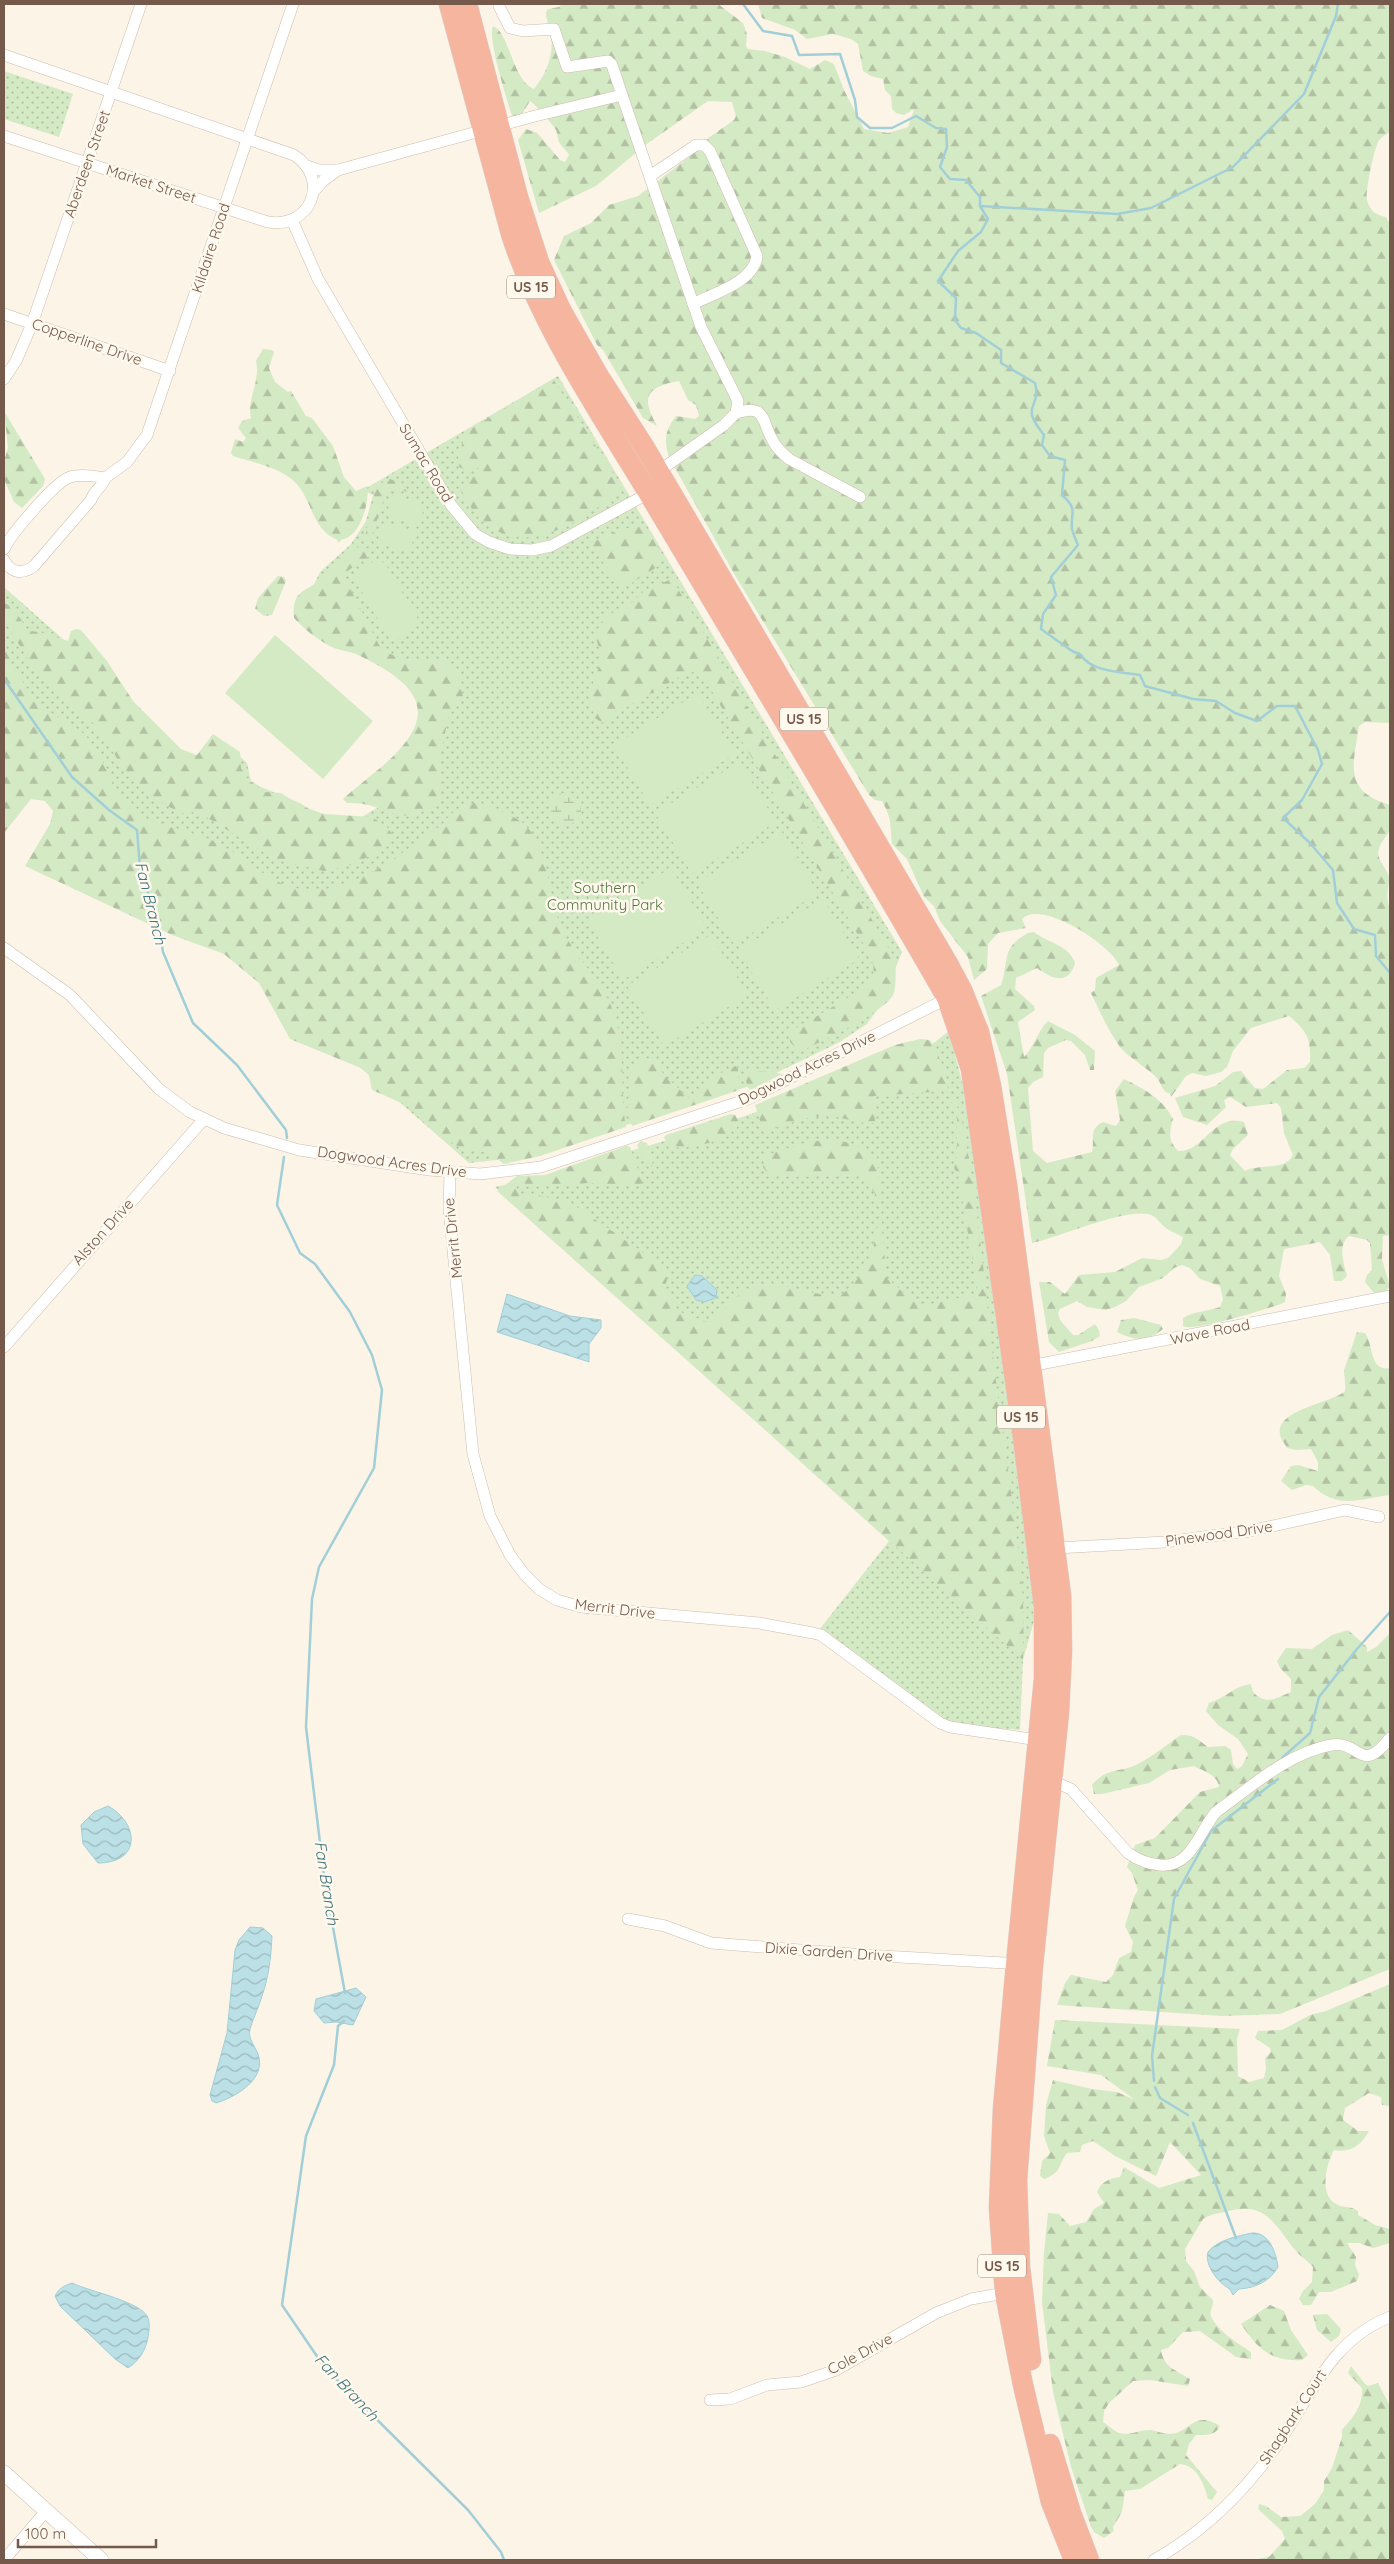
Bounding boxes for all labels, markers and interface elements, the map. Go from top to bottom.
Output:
street label: Aberdeen Street [59,108,114,220]
street label: Market Street [104,160,199,207]
street label: Kildaire Road [187,201,234,295]
road number: US 15 [507,276,555,298]
street label: Copperline Drive [30,314,145,369]
street label: Sumac Road [395,420,457,506]
road number: US 15 [780,708,828,731]
water label: Fan Branch [131,859,171,947]
park label: Southern Community Park [547,878,663,914]
street label: Dogwood Acres Drive [735,1026,879,1109]
street label: Dogwood Acres Drive [316,1142,468,1181]
street label: Alston Drive [68,1194,138,1269]
street label: Merrit Drive [439,1197,466,1279]
street label: Wave Road [1168,1314,1251,1349]
road number: US 15 [997,1405,1045,1428]
street label: Pinewood Drive [1164,1517,1274,1550]
street label: Merrit Drive [574,1594,656,1623]
water label: Fan Branch [310,1840,344,1927]
street label: Dixie Garden Drive [764,1938,894,1965]
road number: US 15 [978,2254,1026,2278]
street label: Cole Drive [824,2329,896,2379]
water label: Fan Branch [311,2349,384,2425]
street label: Shagbark Court [1255,2366,1330,2468]
scale bar [18,2516,155,2548]
text: 100 m [25,2524,66,2543]

